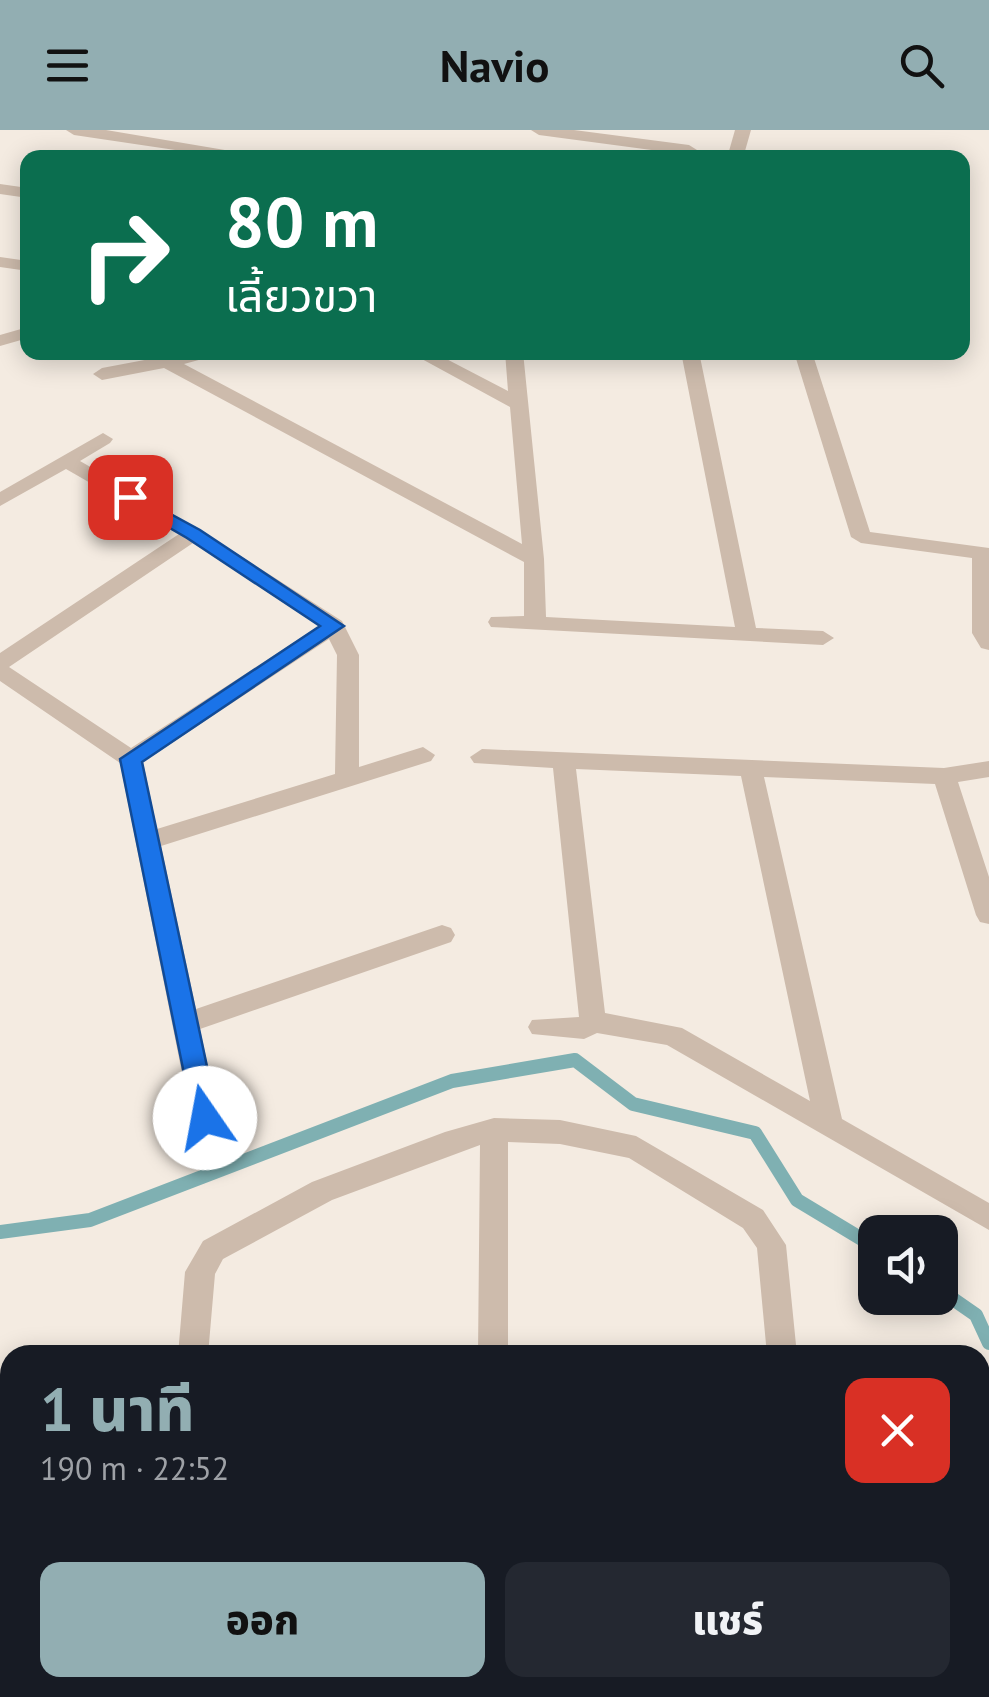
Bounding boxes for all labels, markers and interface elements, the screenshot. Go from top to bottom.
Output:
text: Navio [440,36,549,94]
icon: menu [40,38,95,93]
icon: search [894,38,949,93]
text: 80 m [225,176,378,266]
icon: right [60,190,190,320]
text: เลี้ยวขวา [225,266,377,324]
pin [88,455,173,540]
icon: arrive [103,470,158,525]
position arrow [153,1066,257,1170]
map controls [858,1215,958,1315]
button: sound [858,1215,958,1315]
text: 1 นาที [40,1370,194,1448]
button: close [845,1378,950,1483]
text: 190 m · 22:52 [40,1447,229,1489]
button: ออก [40,1562,485,1677]
button: แชร์ [505,1562,950,1677]

